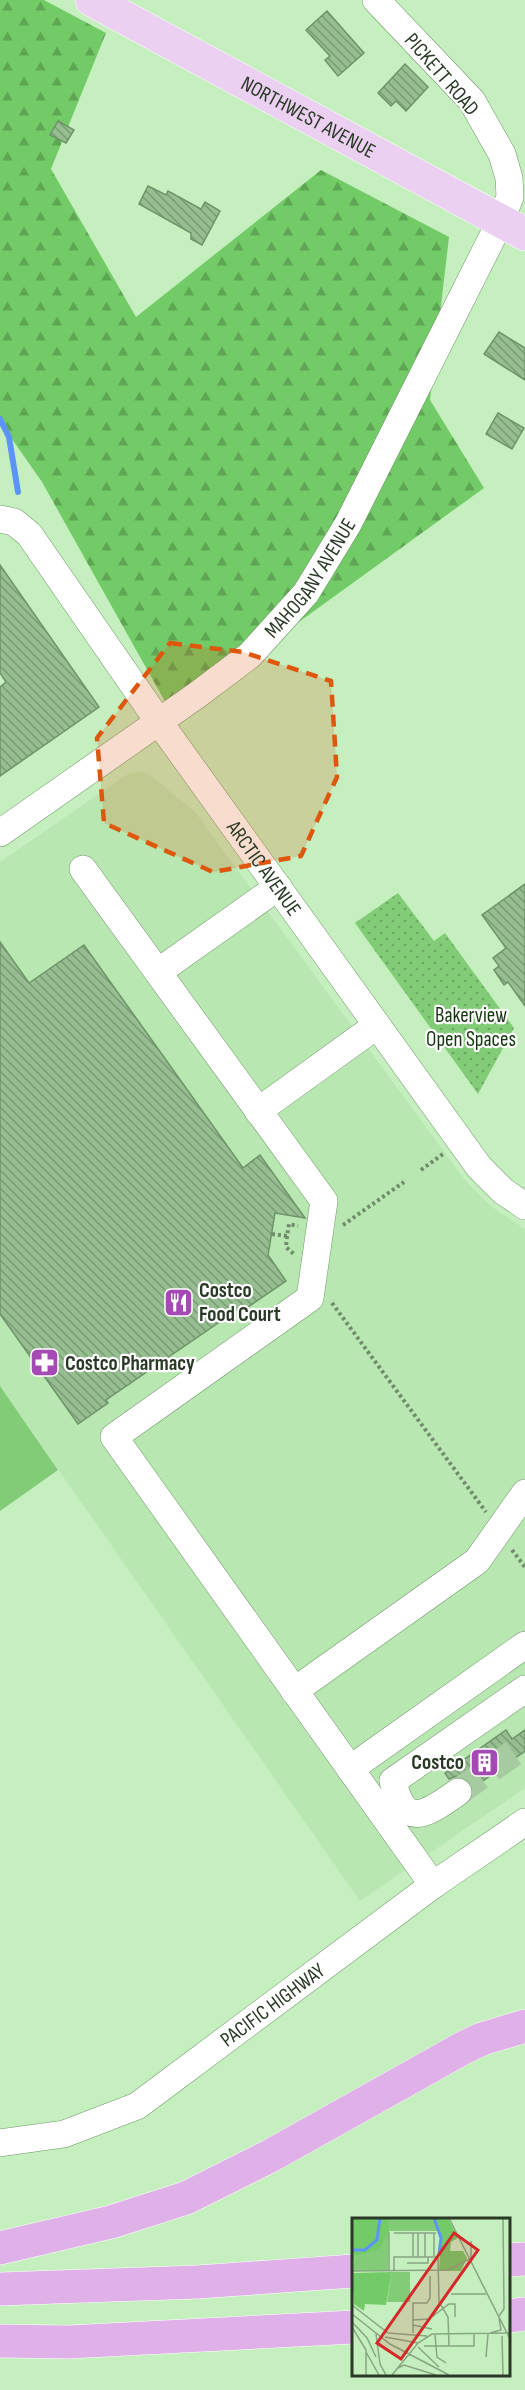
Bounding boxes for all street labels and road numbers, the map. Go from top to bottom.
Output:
street label: PICKETT ROAD [399,28,484,121]
street label: NORTHWEST AVENUE [237,71,380,164]
street label: MAHOGANY AVENUE [260,514,361,643]
street label: ARCTIC AVENUE [220,815,306,921]
street label: PACIFIC HIGHWAY [216,1958,330,2052]

